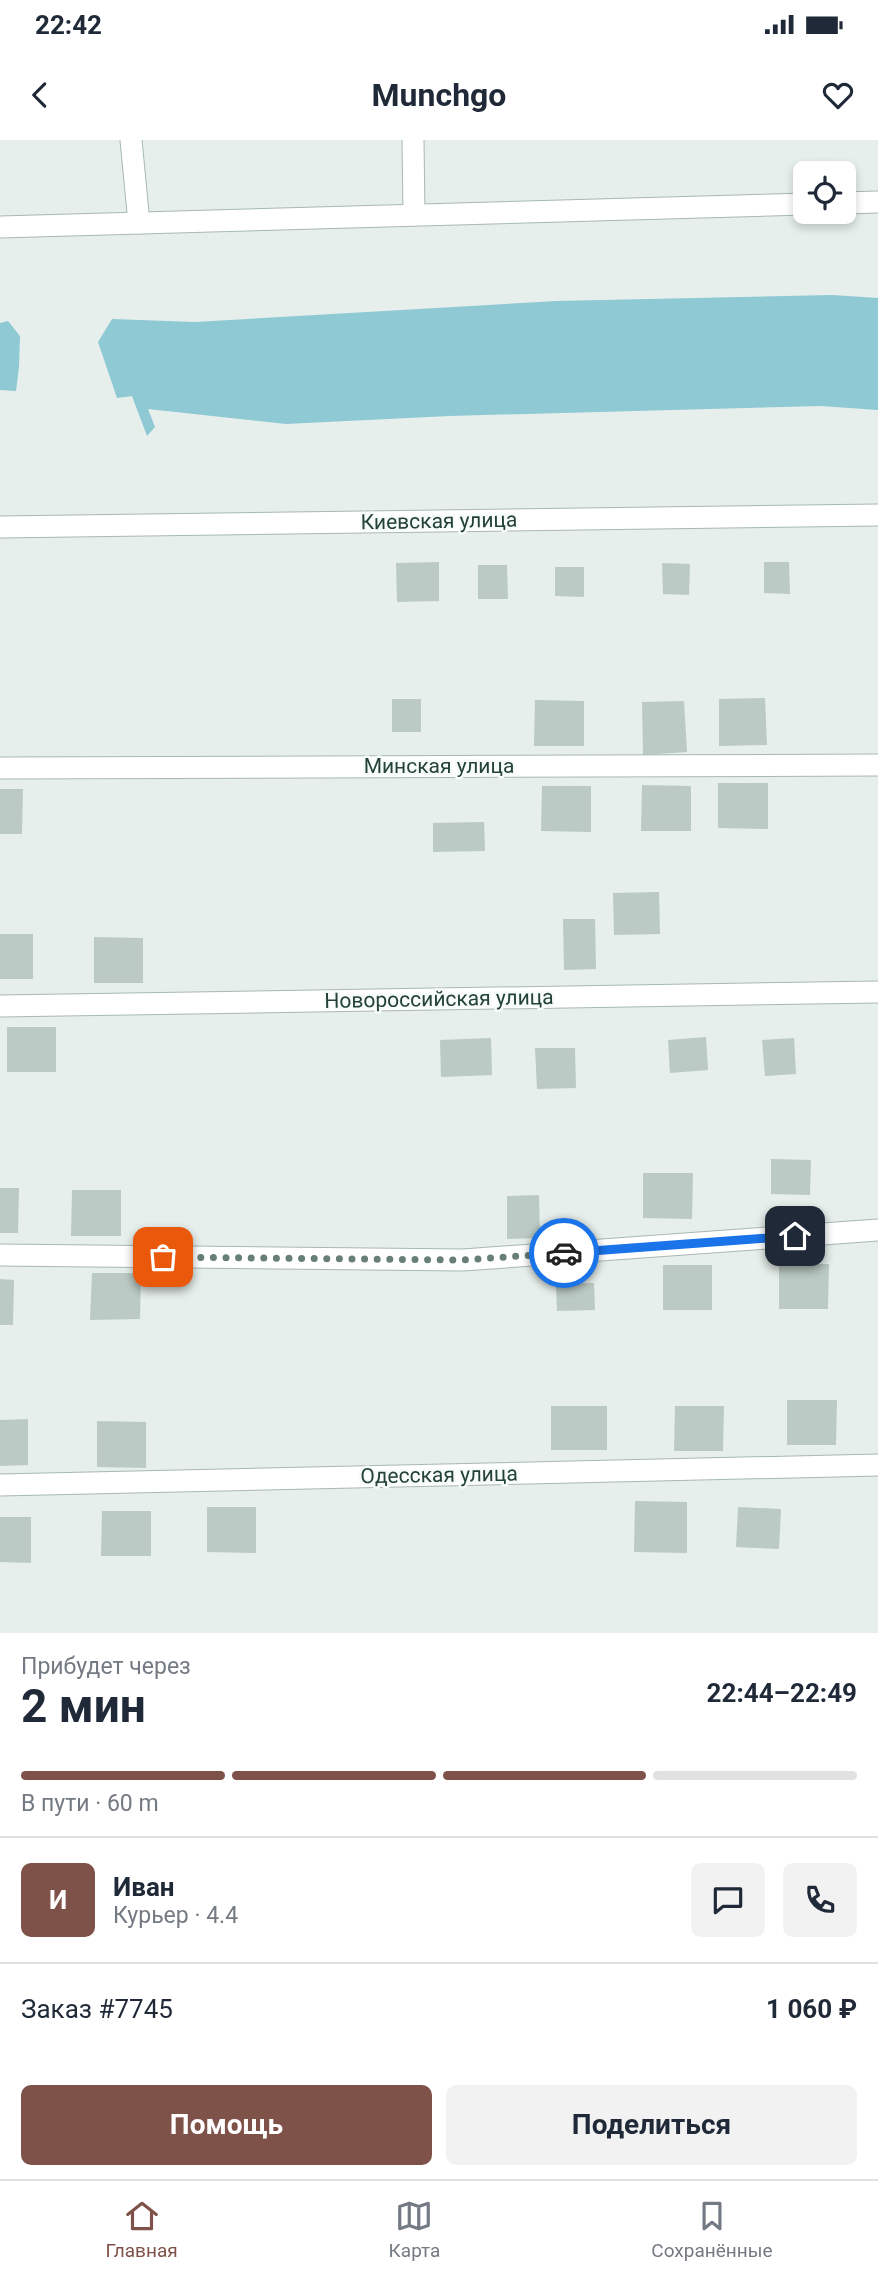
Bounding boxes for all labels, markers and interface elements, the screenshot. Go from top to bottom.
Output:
text: 22:42 [35,10,102,40]
icon: back [21,76,59,114]
text: Munchgo [372,76,506,114]
icon: heart [819,76,857,114]
map controls [793,161,856,224]
button: locate [793,161,856,224]
street label: Киевская улица [360,508,518,534]
street label: Минская улица [364,754,514,778]
street label: Новороссийская улица [324,985,554,1013]
pin [765,1206,825,1266]
icon: home [776,1217,814,1255]
courier [529,1218,599,1288]
pin [133,1227,193,1287]
icon: car [545,1234,583,1272]
icon: bag [144,1238,182,1276]
street label: Одесская улица [360,1462,518,1488]
text: Прибудет через [21,1653,191,1680]
text: 22:44–22:49 [707,1678,857,1708]
text: 2 мин [21,1679,146,1733]
text: В пути · 60 m [21,1790,159,1817]
button: chat [691,1863,765,1937]
button: phone [783,1863,857,1937]
text: Иван [113,1872,175,1902]
text: И [49,1885,67,1915]
text: Курьер · 4.4 [113,1902,238,1929]
text: Заказ #7745 [21,1994,173,2024]
text: 1 060 ₽ [766,1994,857,2024]
button: Помощь [21,2085,432,2165]
button: Поделиться [446,2085,857,2165]
tab: Главная [105,2197,178,2262]
tab: Карта [389,2197,440,2262]
tab: Сохранённые [651,2197,773,2262]

